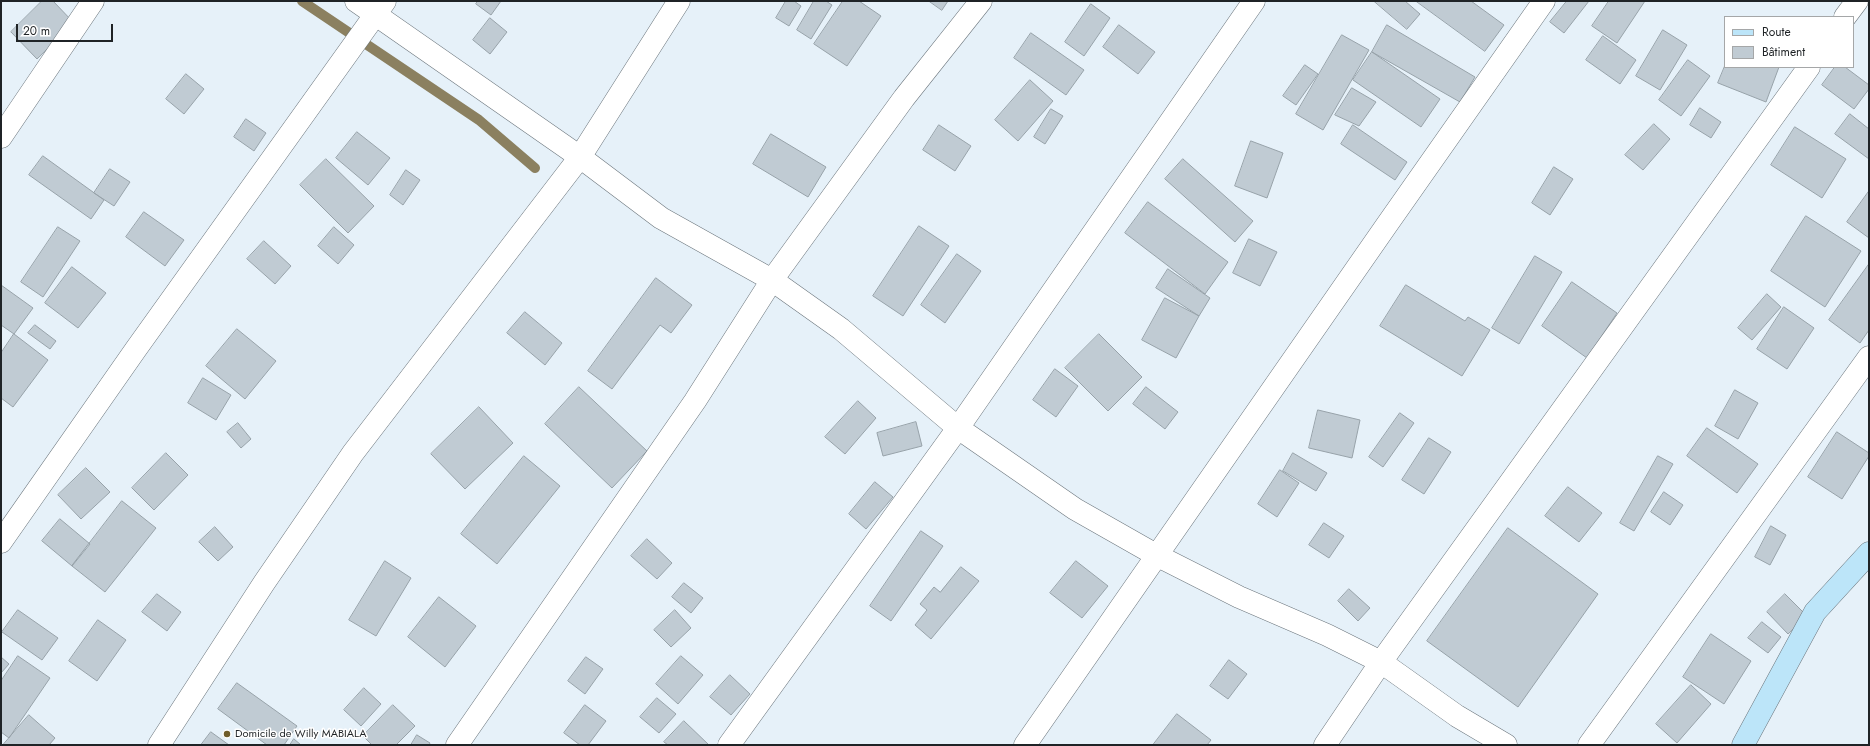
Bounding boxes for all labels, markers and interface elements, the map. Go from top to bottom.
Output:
scale bar [18,16,115,42]
legend [1724,16,1854,68]
text: 20 m [23,22,50,40]
text: Route [1762,23,1791,41]
text: Bâtiment [1762,43,1805,61]
place label: Domicile de Willy MABIALA [235,727,367,741]
marker: Domicile de Willy MABIALA [222,729,232,739]

